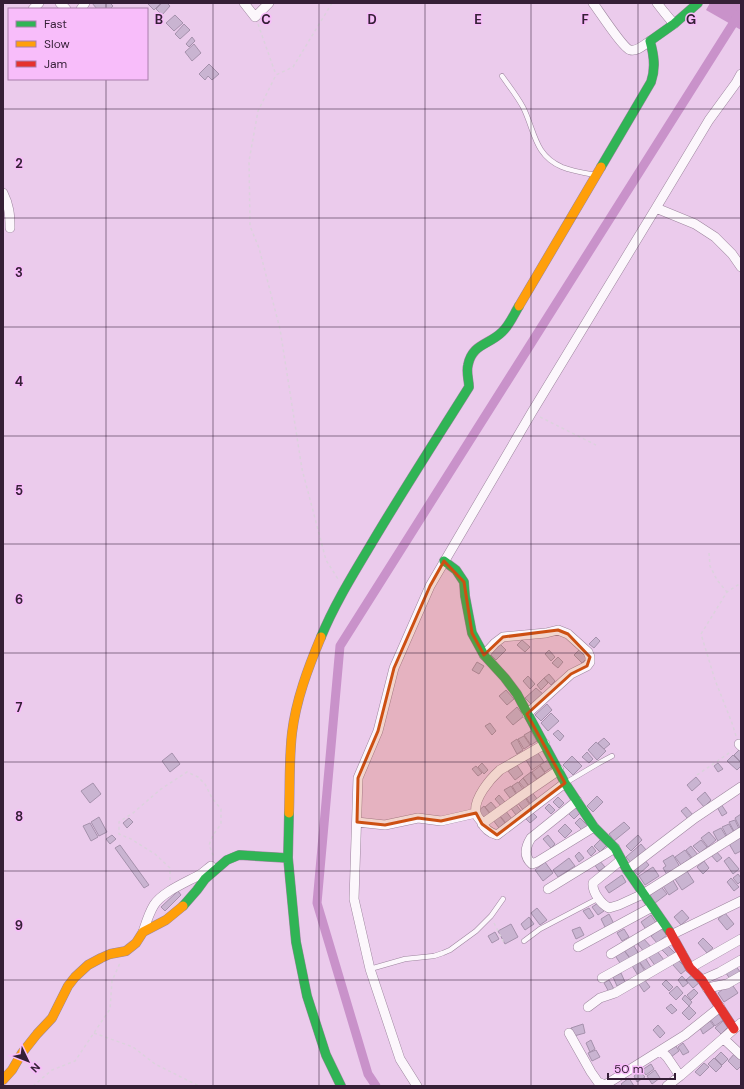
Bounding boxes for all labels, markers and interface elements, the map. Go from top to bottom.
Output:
legend [8,8,148,80]
text: B [155,11,163,28]
text: C [261,11,271,28]
text: D [367,11,377,28]
text: E [474,11,482,28]
text: F [581,11,589,28]
text: G [686,11,696,28]
text: Fast [44,16,67,32]
text: Slow [44,36,70,52]
text: Jam [44,56,67,72]
text: 2 [15,155,23,172]
text: 3 [15,264,23,281]
text: 4 [15,373,23,390]
text: 5 [15,482,23,499]
text: 6 [15,591,23,608]
text: 7 [16,699,23,716]
text: 8 [15,808,23,825]
text: 9 [15,917,23,934]
north arrow [8,1041,48,1081]
scale bar [608,1055,675,1081]
text: N [27,1060,43,1076]
text: 50 m [614,1061,643,1077]

